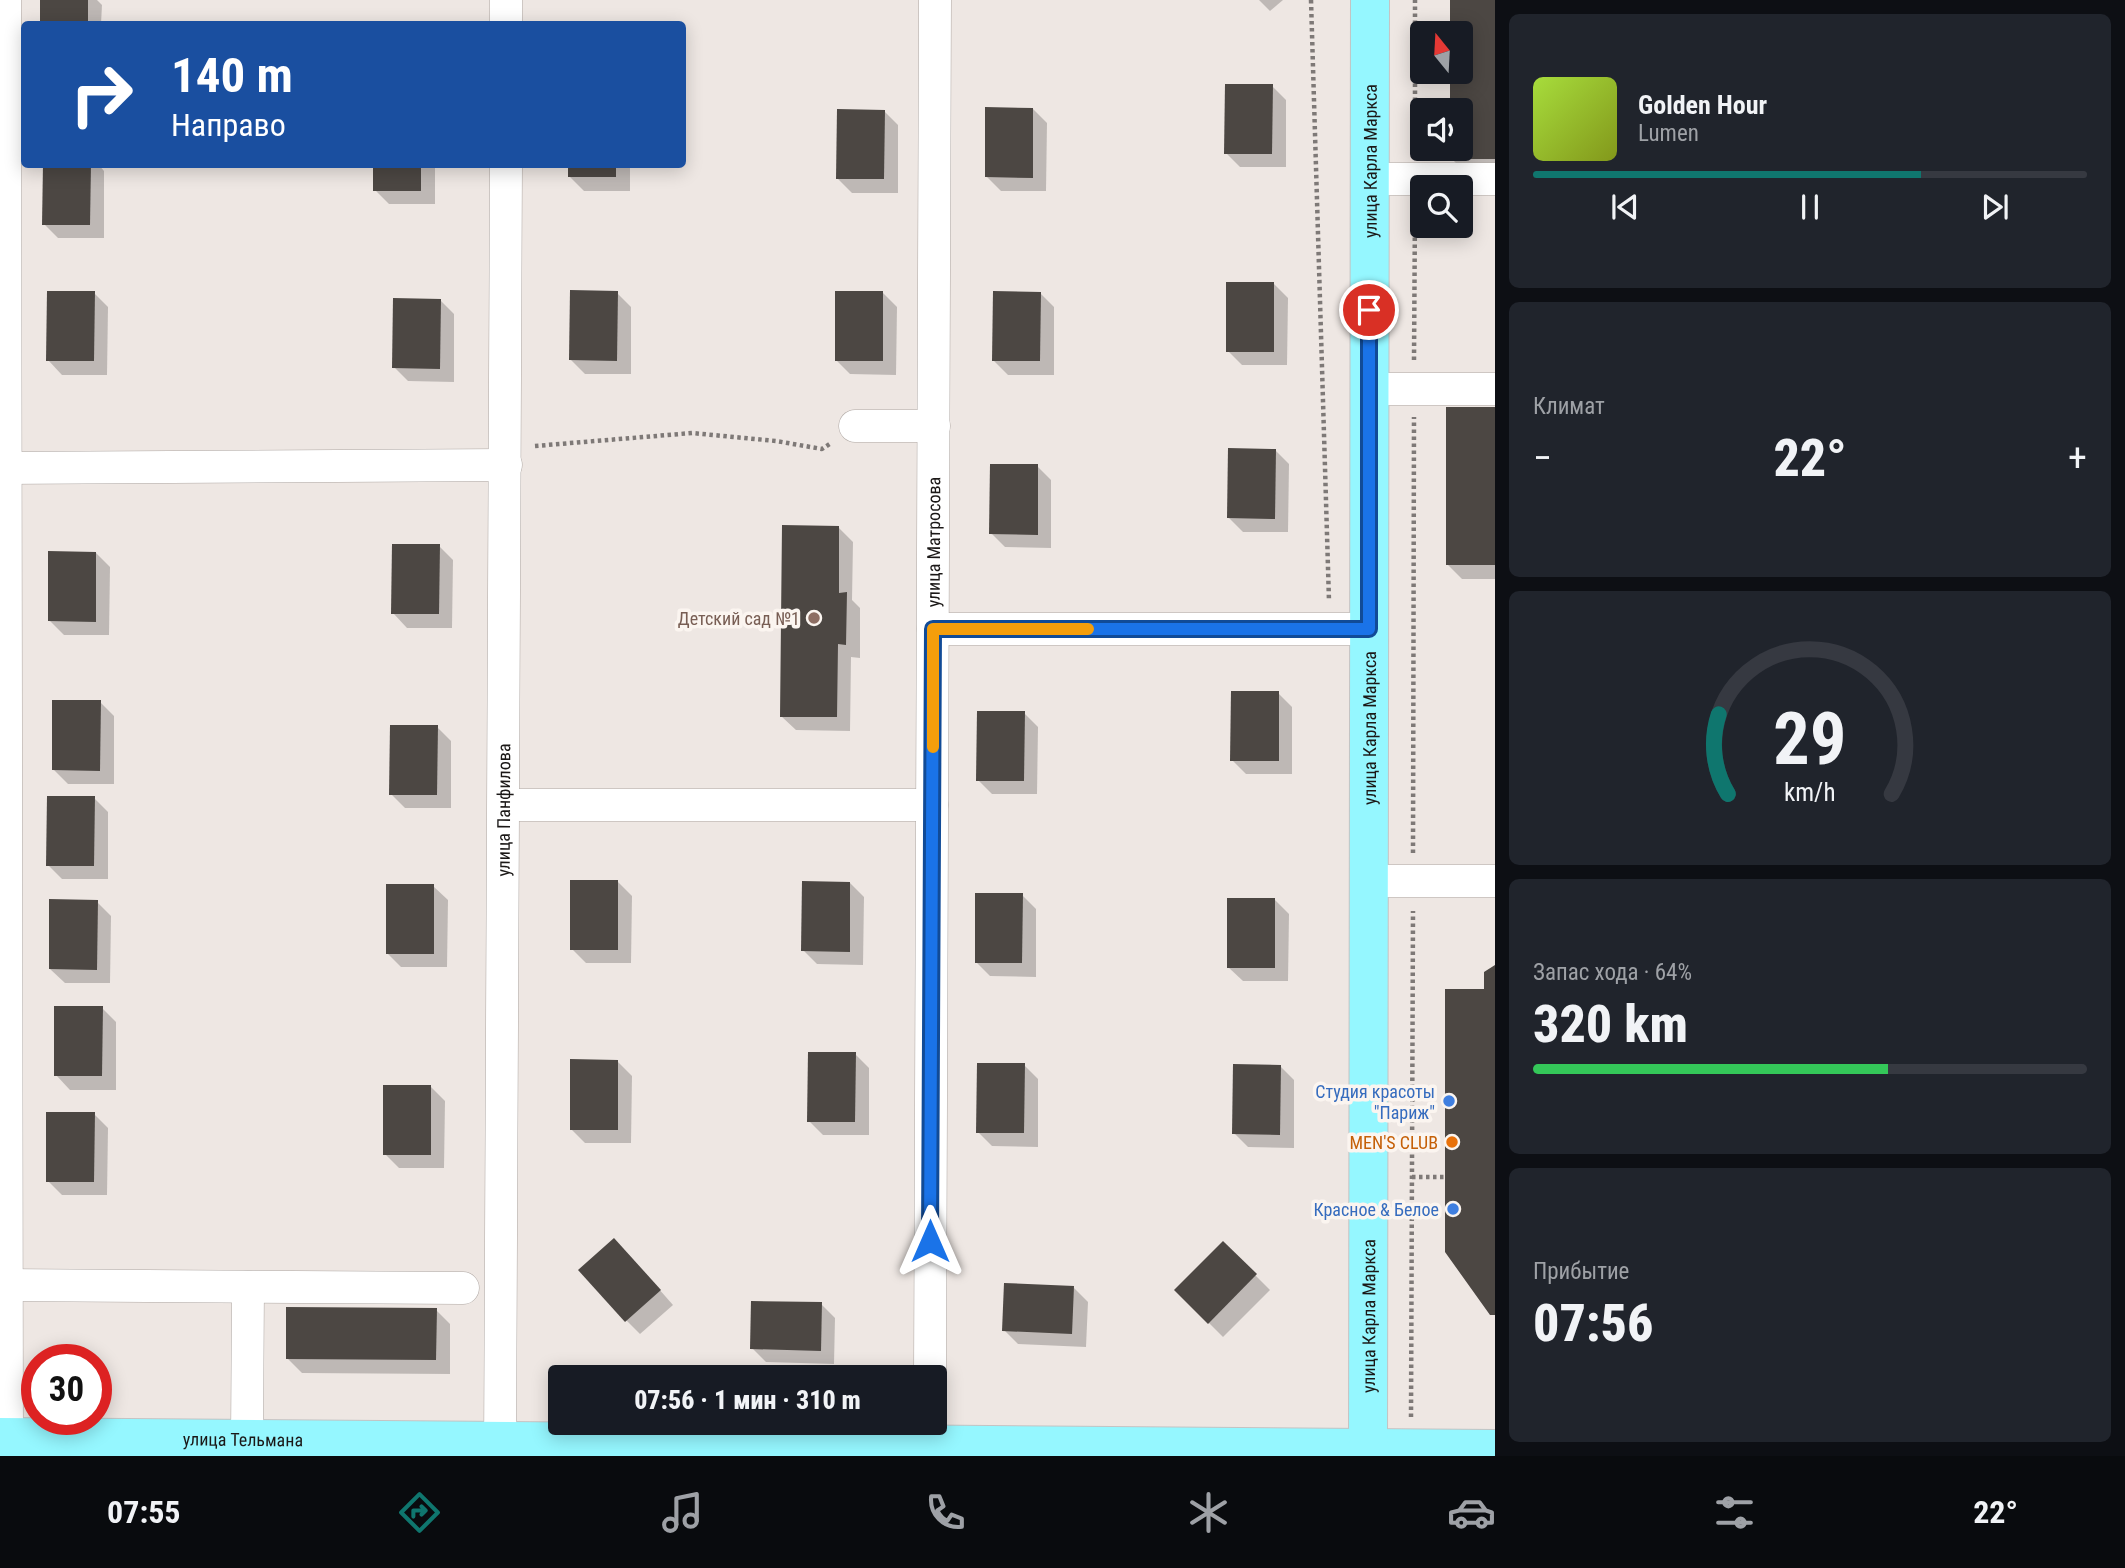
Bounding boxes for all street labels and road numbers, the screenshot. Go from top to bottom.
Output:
street label: улица Карла Маркса [1359,84,1380,238]
street label: улица Матросова [922,477,944,607]
street label: улица Карла Маркса [1358,651,1380,805]
street label: улица Панфилова [492,743,514,877]
street label: улица Карла Маркса [1358,1239,1379,1393]
street label: улица Тельмана [183,1428,303,1450]

